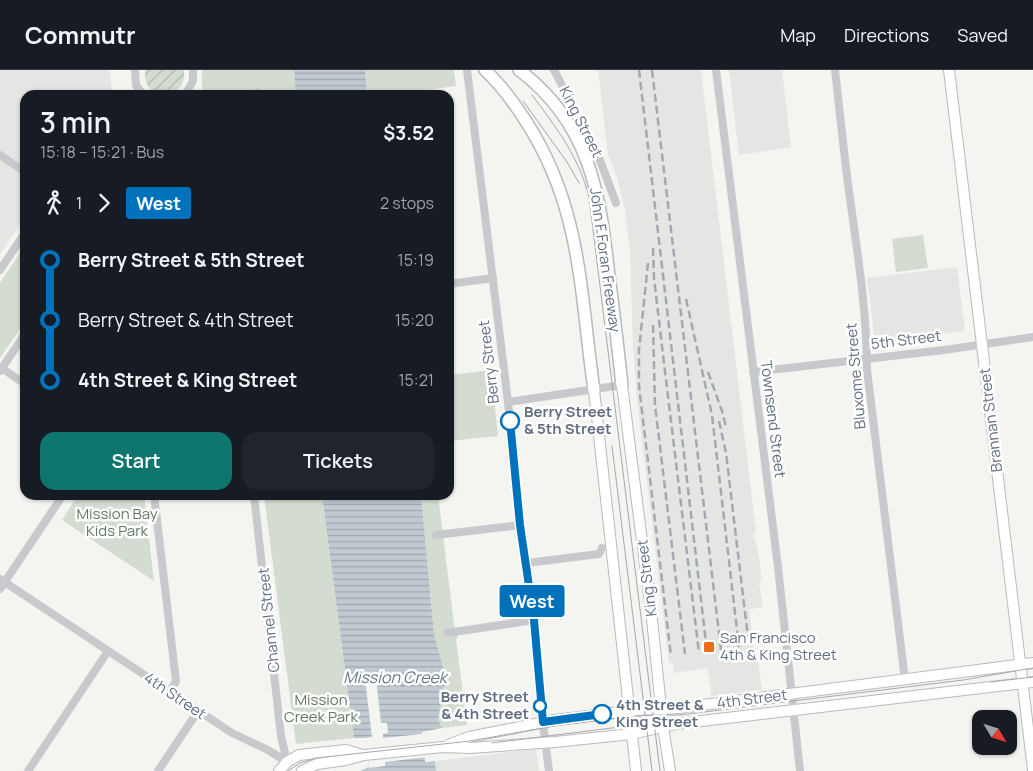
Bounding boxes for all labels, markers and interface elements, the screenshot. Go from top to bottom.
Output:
text: Commutr [25,18,136,51]
text: Map [780,23,816,47]
text: Directions [844,23,929,47]
text: Saved [957,23,1008,47]
street label: King Street [555,83,608,161]
text: 3 min [40,103,111,141]
text: $3.52 [383,120,434,146]
text: 15:18 – 15:21 · Bus [40,141,164,163]
street label: John F Foran Freeway [585,186,626,334]
icon: walk [40,189,68,217]
icon: forward [90,189,118,217]
text: West [136,191,181,215]
text: 1 [76,192,82,214]
text: 2 stops [380,192,434,214]
text: Berry Street & 5th Street [78,247,304,273]
text: 15:19 [398,249,434,271]
text: Berry Street & 4th Street [78,307,294,333]
text: 15:20 [395,309,434,331]
street label: Berry Street [473,319,504,405]
street label: Bluxome Street [840,322,871,430]
street label: 5th Street [870,325,942,354]
street label: Townsend Street [756,359,791,479]
text: 4th Street & King Street [78,367,297,393]
street label: Brannan Street [974,367,1007,473]
text: 15:21 [398,369,434,391]
place label: Berry Street & 5th Street [524,401,612,439]
marker: Berry Street & 5th Street [500,411,520,431]
button: Start [40,432,232,490]
button: Tickets [242,432,434,490]
park label: Mission Bay Kids Park [76,503,158,541]
street label: King Street [631,538,662,618]
street label: Channel Street [253,567,284,673]
line badge: West [497,585,567,617]
text: West [510,589,554,613]
place label: San Francisco 4th & King Street [720,627,837,665]
marker: San Francisco 4th & King Street [702,640,716,654]
water label: Mission Creek [343,666,449,688]
street label: 4th Street [140,667,211,724]
street label: 4th Street [716,684,788,713]
place label: Berry Street & 4th Street [441,686,529,724]
park label: Mission Creek Park [284,689,358,727]
place label: 4th Street & King Street [616,694,704,732]
marker: Berry Street & 4th Street [533,699,547,713]
marker: 4th Street & King Street [592,704,612,724]
north arrow [972,710,1018,755]
map controls [972,710,1017,755]

